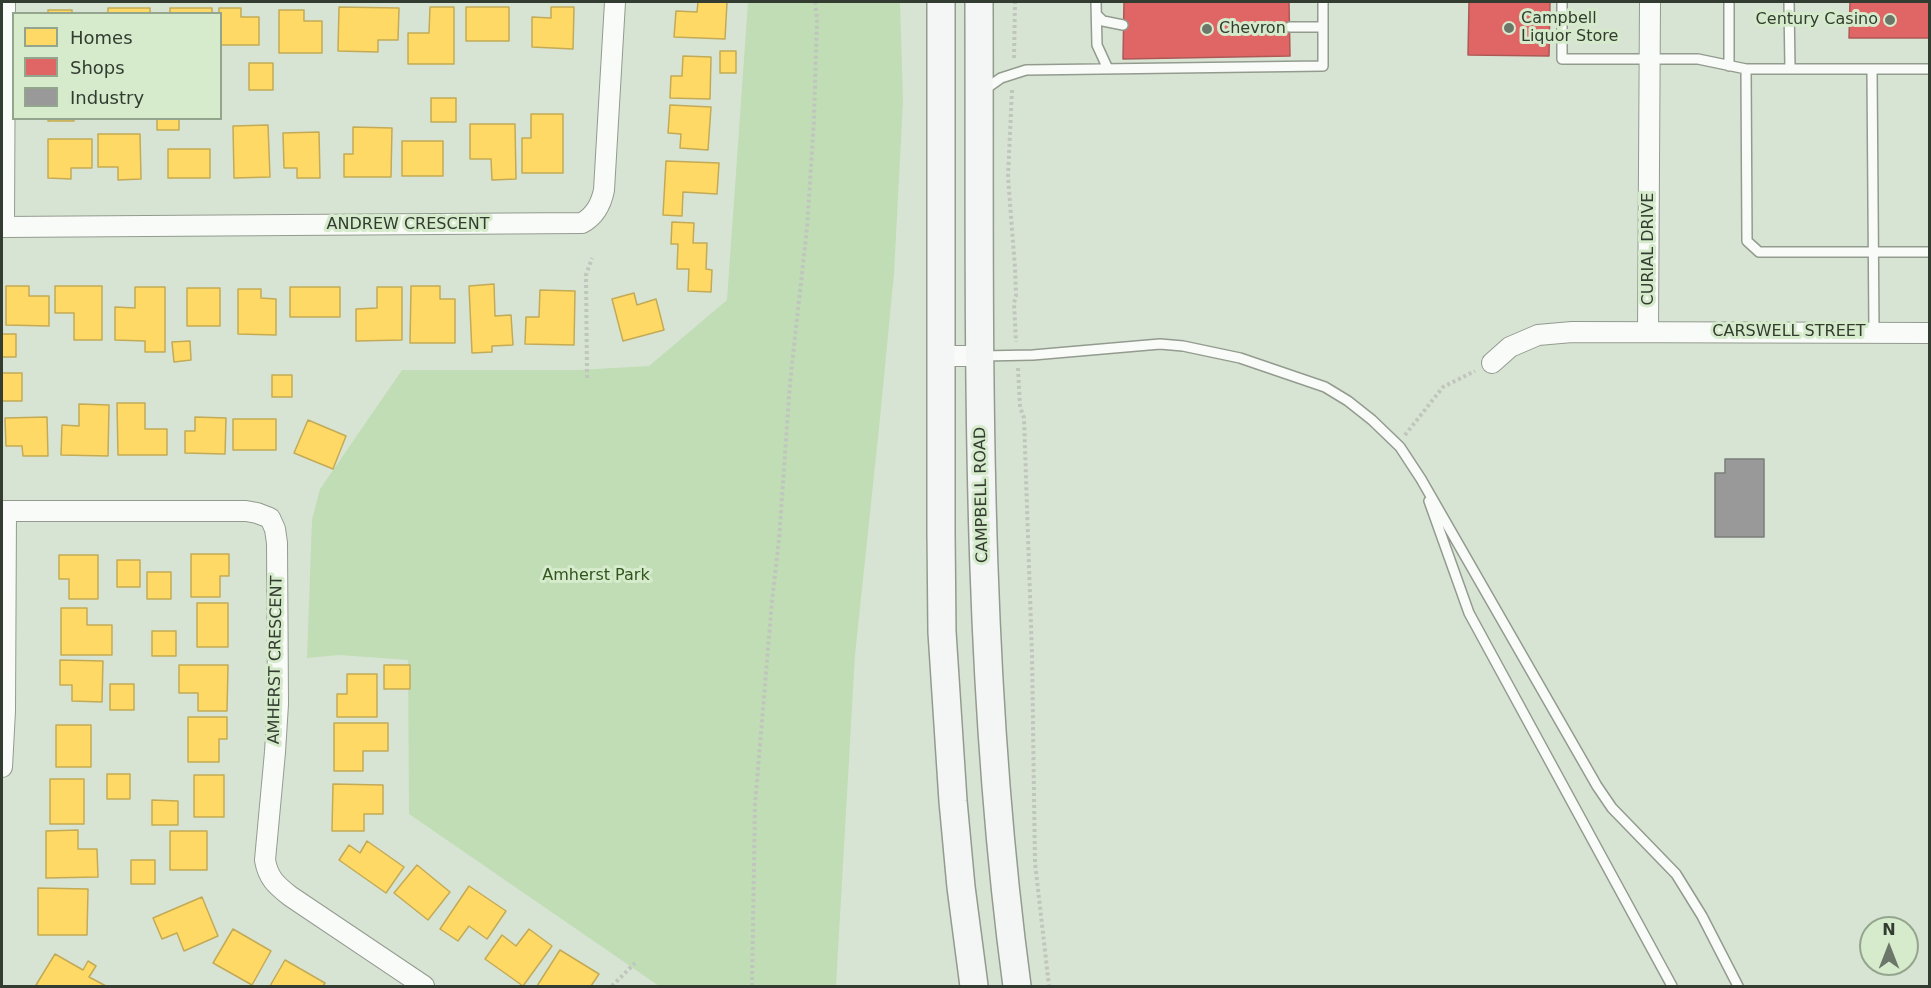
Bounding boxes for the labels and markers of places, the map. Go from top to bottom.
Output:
place label: Campbell Liquor Store [1521,9,1618,47]
place label: Century Casino [1756,10,1878,30]
marker: Century Casino [1883,13,1897,27]
place label: Chevron [1219,19,1286,39]
marker: Campbell Liquor Store [1502,21,1516,35]
marker: Chevron [1200,22,1214,36]

